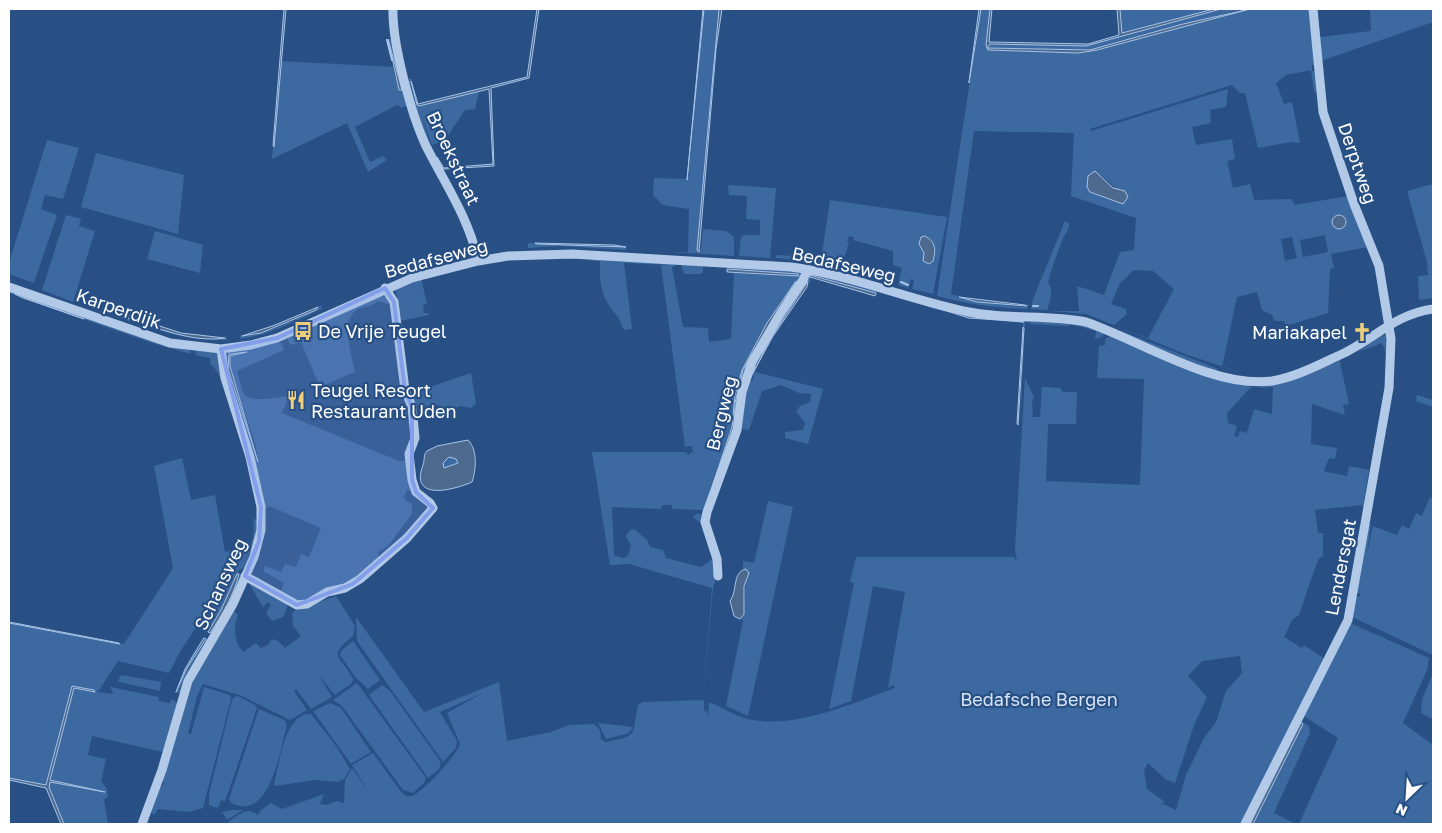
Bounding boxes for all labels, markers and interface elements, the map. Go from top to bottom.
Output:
street label: Broekstraat [423,107,485,209]
street label: Derptweg [1334,120,1382,206]
street label: Bedafseweg [382,234,490,282]
street label: Bedafseweg [790,241,898,287]
street label: Karperdijk [73,283,165,333]
bus stop icon: De Vrije Teugel [292,320,314,342]
place label: De Vrije Teugel [318,320,447,342]
place label: Mariakapel [1252,321,1347,343]
church icon: Mariakapel [1351,321,1373,343]
street label: Bergweg [701,373,741,453]
place label: Teugel Resort Restaurant Uden [311,379,457,422]
restaurant icon: Teugel Resort Restaurant Uden [285,389,307,411]
street label: Lendersgat [1320,517,1360,617]
street label: Schansweg [189,534,251,634]
park label: Bedafsche Bergen [960,688,1118,710]
north arrow [1382,773,1432,823]
text: N [1393,800,1410,820]

